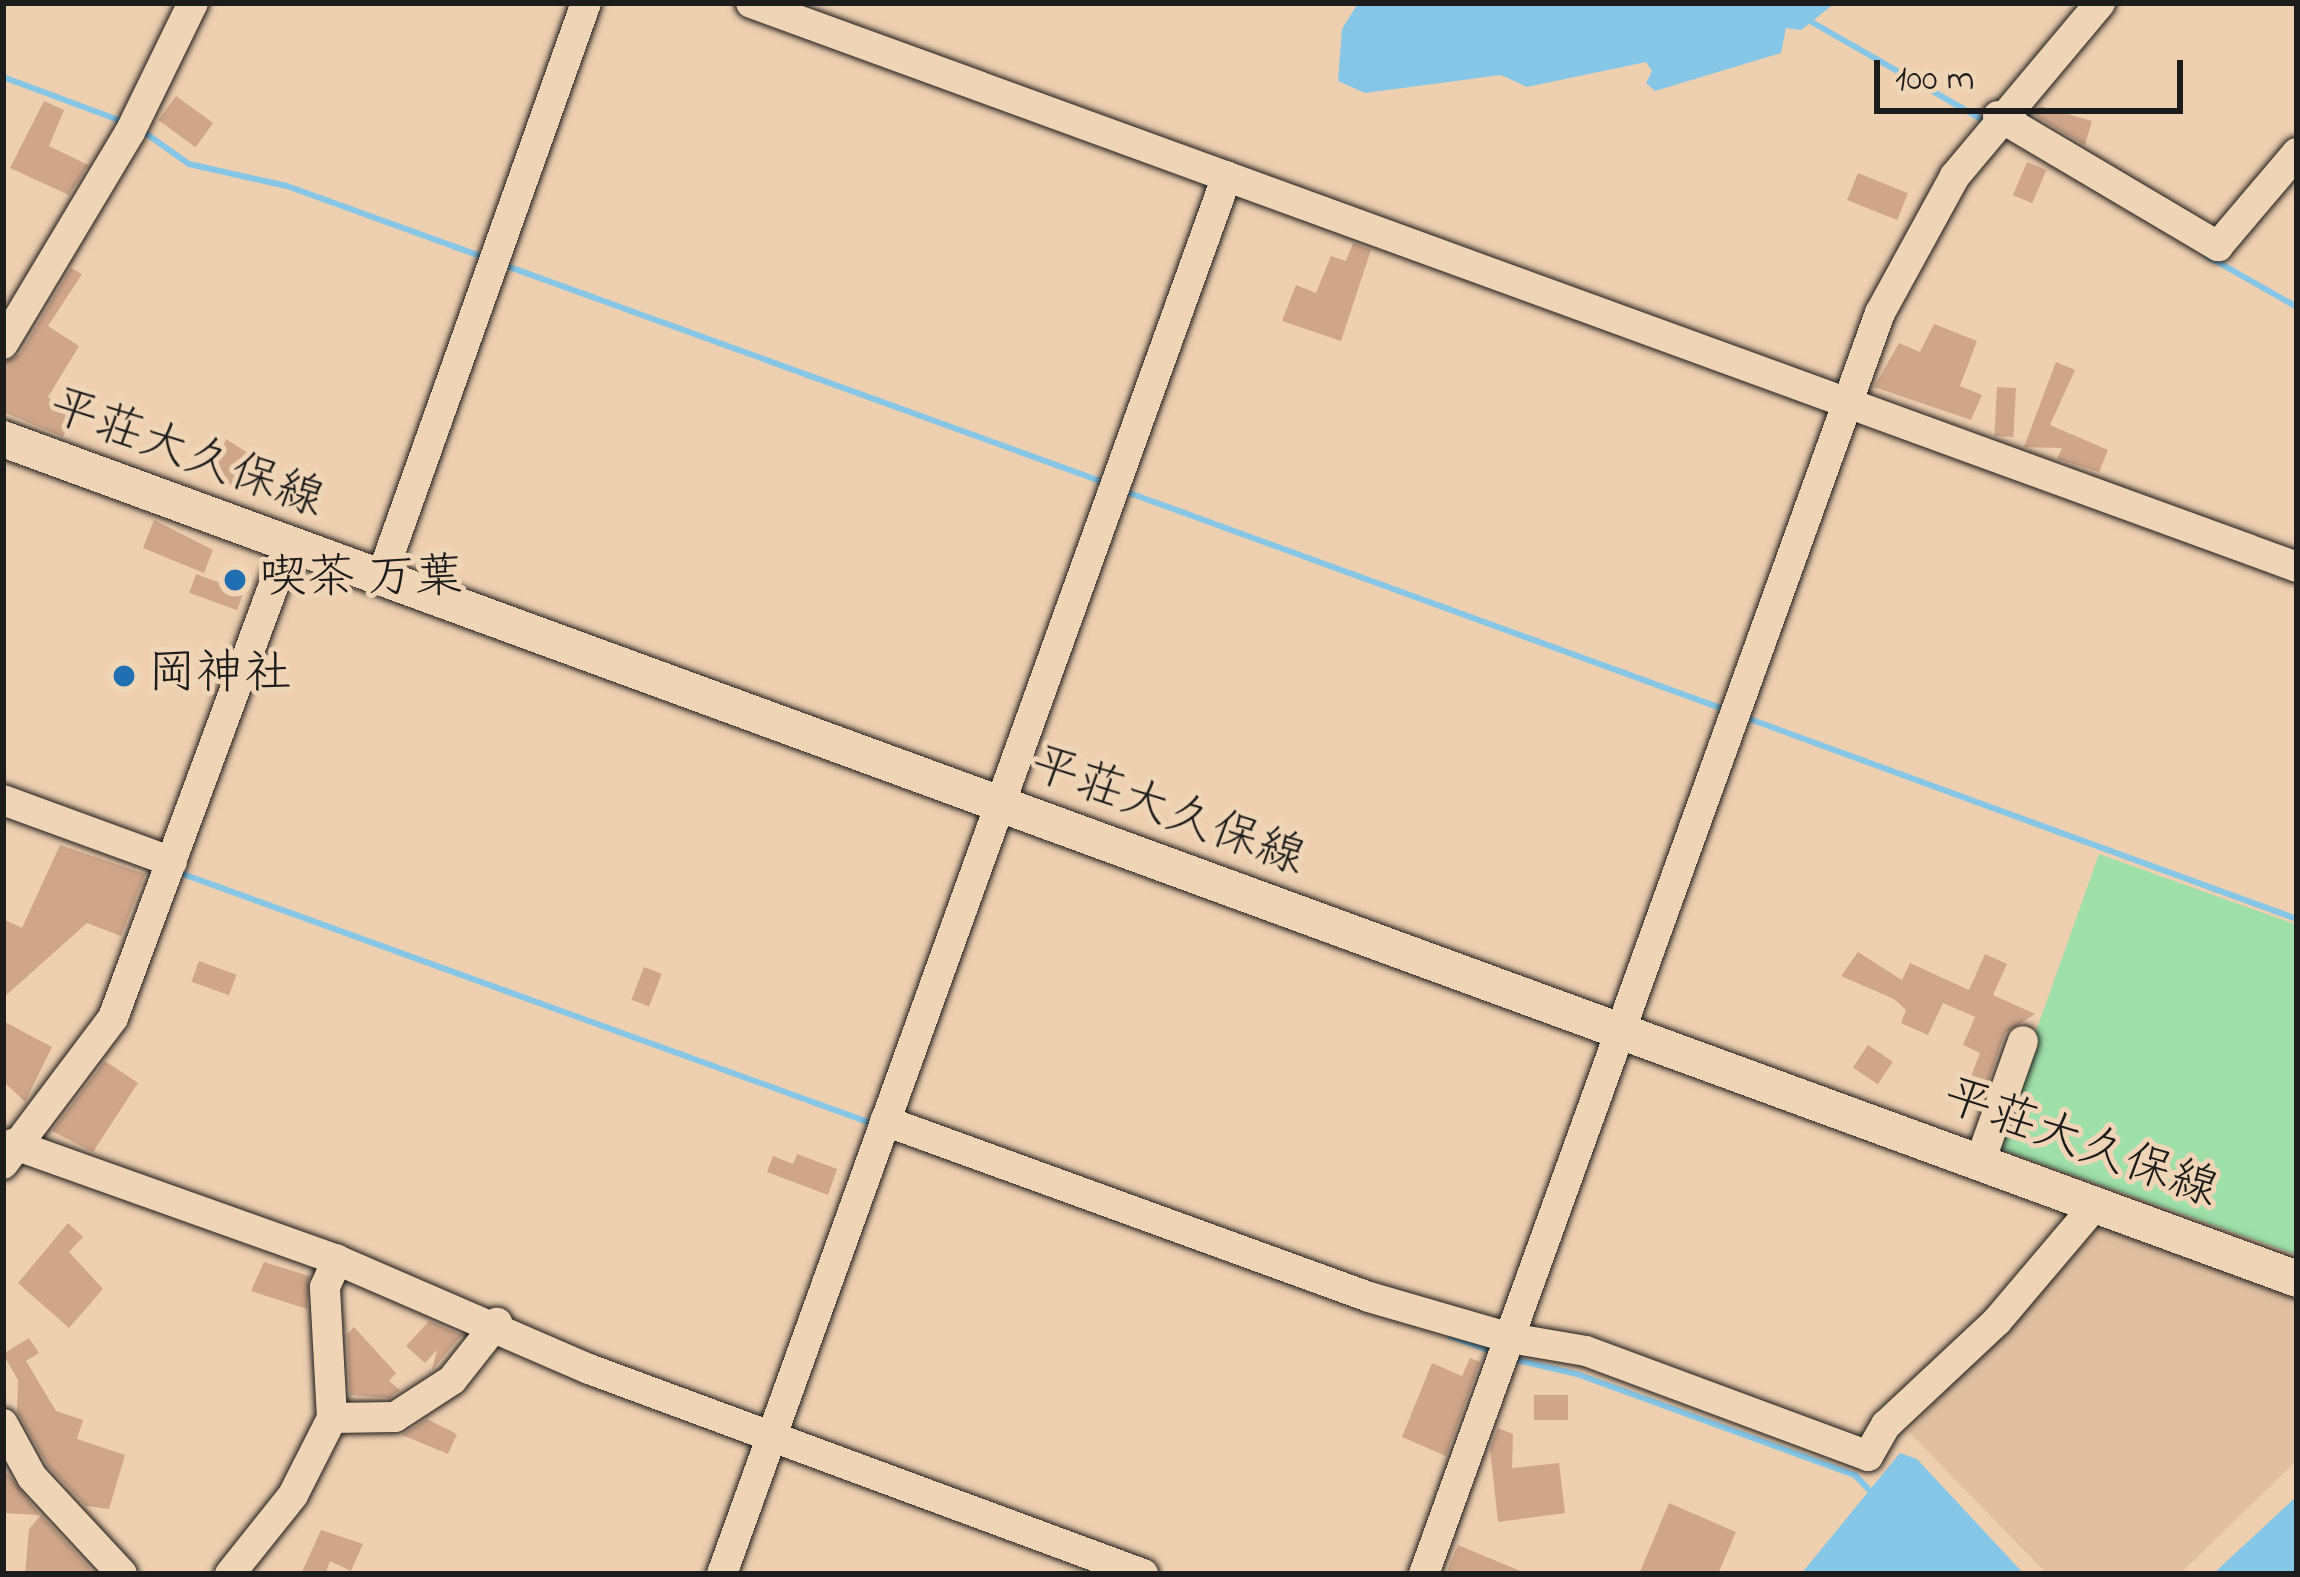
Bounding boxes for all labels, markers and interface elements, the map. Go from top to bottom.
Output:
scale bar [1880,36,2189,110]
text: 100 m [1895,54,1975,107]
street label: 平荘大久保線 [41,379,331,531]
place label: 喫茶 万葉 [259,551,463,609]
marker: 喫茶 万葉 [222,567,248,593]
place label: 岡神社 [148,647,292,705]
marker: 岡神社 [111,663,137,689]
street label: 平荘大久保線 [1022,737,1312,889]
street label: 平荘大久保線 [1935,1069,2225,1221]

